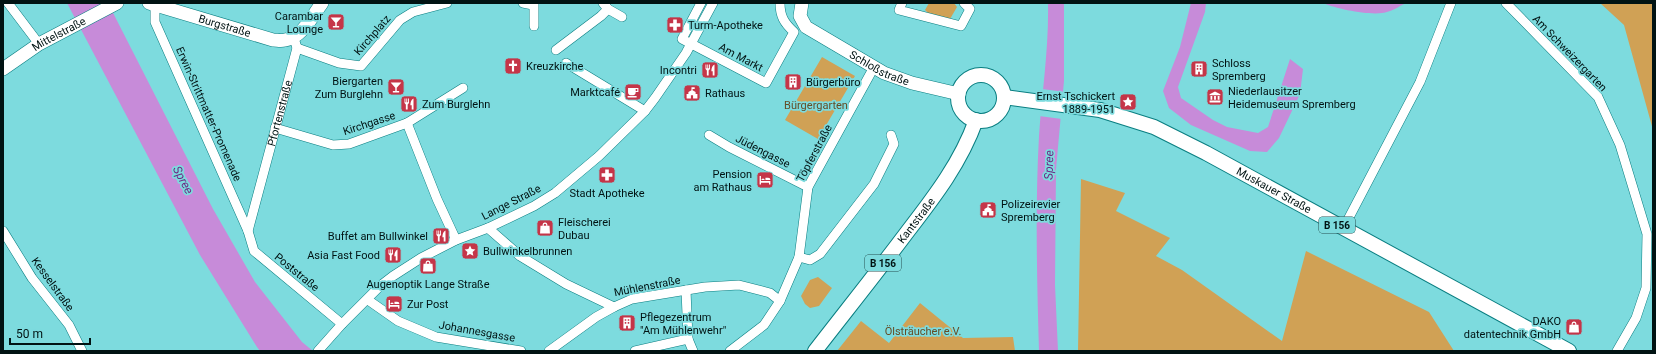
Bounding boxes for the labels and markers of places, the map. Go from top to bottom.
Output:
place label: Carambar Lounge [275,10,323,36]
bar icon: Carambar Lounge [326,12,346,32]
pharmacy icon: Turm-Apotheke [665,15,685,35]
place label: Turm-Apotheke [688,19,763,32]
church icon: Kreuzkirche [503,56,523,76]
place label: Schloss Spremberg [1212,57,1266,83]
building icon: Schloss Spremberg [1189,59,1209,79]
place label: Kreuzkirche [526,60,584,73]
restaurant icon: Incontri [700,60,720,80]
place label: Incontri [660,64,697,77]
building icon: Bürgerbüro [783,72,803,92]
place label: Biergarten Zum Burglehn [315,75,383,101]
place label: Bürgerbüro [806,76,860,89]
bar icon: Biergarten Zum Burglehn [386,77,406,97]
cafe icon: Marktcafé [623,82,643,102]
public building icon: Rathaus [682,83,702,103]
place label: Niederlausitzer Heidemuseum Spremberg [1228,85,1356,111]
place label: Marktcafé [570,86,620,99]
place label: Rathaus [705,87,745,100]
museum icon: Niederlausitzer Heidemuseum Spremberg [1205,87,1225,107]
place label: Ernst Tschickert 1889-1951 [1036,90,1115,116]
place icon: Ernst Tschickert 1889-1951 [1118,92,1138,112]
restaurant icon: Zum Burglehn [399,94,419,114]
place label: Zum Burglehn [422,98,490,111]
pharmacy icon: Stadt Apotheke [597,165,617,185]
place label: Pension am Rathaus [693,168,752,194]
hotel icon: Pension am Rathaus [755,170,775,190]
place label: Stadt Apotheke [569,187,645,200]
place label: Polizeirevier Spremberg [1001,198,1061,224]
public building icon: Polizeirevier Spremberg [978,200,998,220]
place label: Fleischerei Dubau [558,216,611,242]
shop icon: Fleischerei Dubau [535,218,555,238]
restaurant icon: Buffet am Bullwinkel [431,226,451,246]
place label: Buffet am Bullwinkel [328,230,428,243]
place icon: Bullwinkelbrunnen [460,241,480,261]
restaurant icon: Asia Fast Food [383,245,403,265]
place label: Bullwinkelbrunnen [483,245,572,258]
place label: Asia Fast Food [307,249,380,262]
shop icon: Augenoptik Lange Straße [418,256,438,276]
place label: Augenoptik Lange Straße [366,278,490,291]
hotel icon: Zur Post [384,294,404,314]
place label: Zur Post [407,298,449,311]
place label: Pflegezentrum "Am Mühlenwehr" [640,311,726,337]
building icon: Pflegezentrum "Am Mühlenwehr" [617,313,637,333]
place label: DAKO datentechnik GmbH [1464,315,1561,341]
shop icon: DAKO datentechnik GmbH [1564,317,1584,337]

